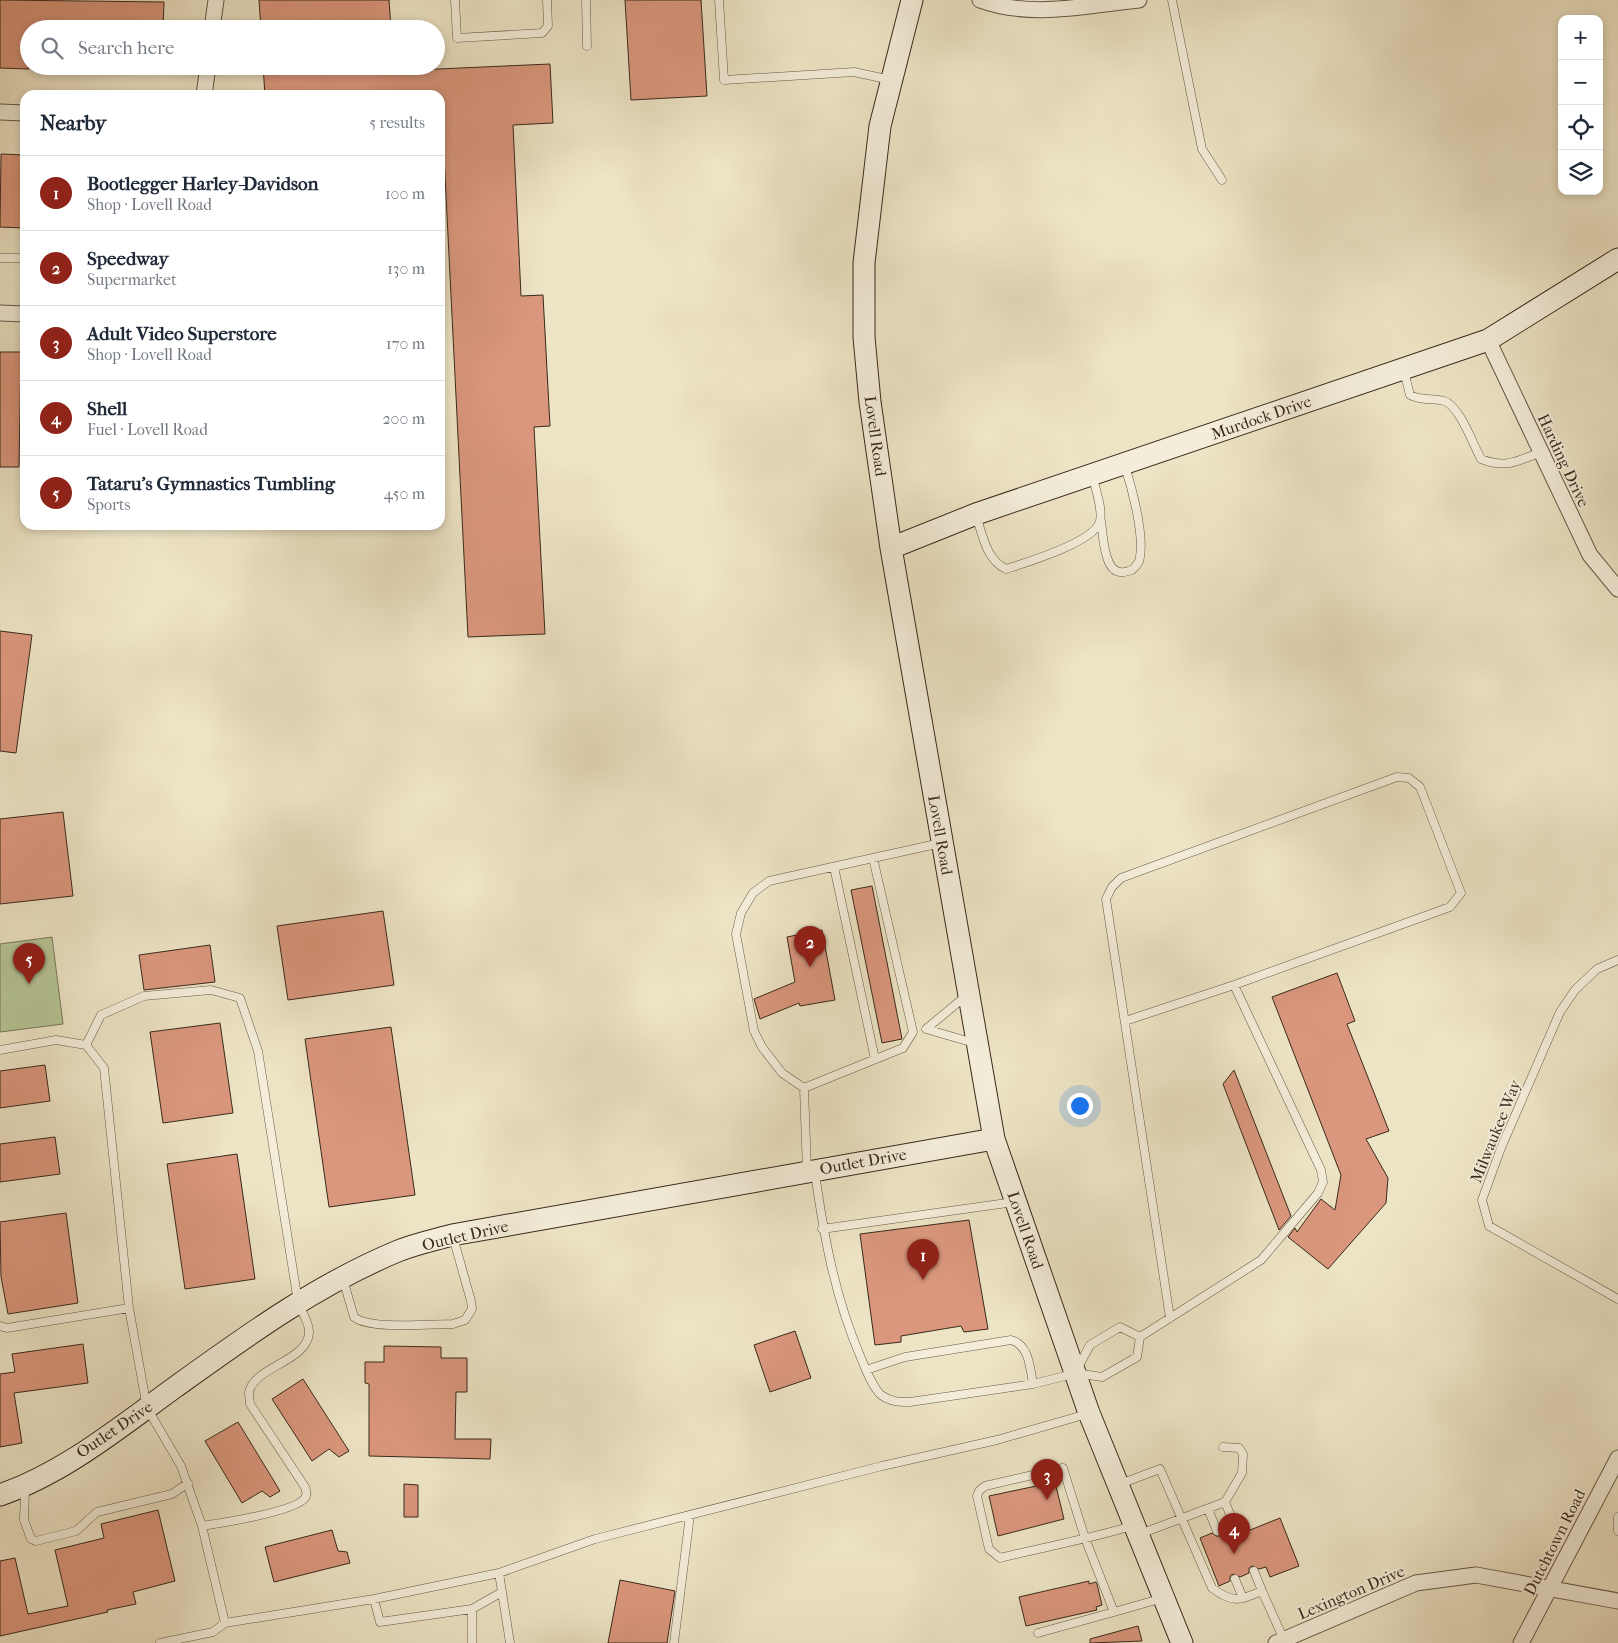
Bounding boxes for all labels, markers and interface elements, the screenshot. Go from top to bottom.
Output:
map controls [1558,15,1603,195]
button: + [1558,15,1603,60]
search box [20,20,445,75]
icon: search [38,34,66,62]
text: Search here [78,37,174,59]
button: − [1558,60,1603,105]
button: locate [1558,105,1603,150]
text: Nearby [40,111,106,135]
text: 5 results [369,113,425,132]
button: layers [1558,150,1603,195]
text: Bootlegger Harley-Davidson [87,173,319,195]
text: 1 [53,184,59,203]
text: 100 m [385,184,425,203]
text: Shop · Lovell Road [87,195,212,214]
text: Speedway [87,248,169,270]
text: 2 [52,259,60,278]
text: 130 m [387,259,425,278]
text: Supermarket [87,270,177,289]
text: Adult Video Superstore [87,323,277,345]
text: 3 [53,334,59,353]
text: 170 m [386,334,425,353]
text: Shop · Lovell Road [87,345,212,364]
street label: Murdock Drive [1209,391,1314,444]
street label: Lovell Road [860,395,891,478]
text: Shell [87,398,127,420]
text: 4 [51,409,61,428]
text: 200 m [382,409,425,428]
street label: Harding Drive [1534,411,1593,510]
text: Fuel · Lovell Road [87,420,208,439]
text: Tataru's Gymnastics Tumbling [87,473,335,495]
text: 5 [53,484,59,503]
text: 450 m [384,484,425,503]
text: Sports [87,495,130,514]
street label: Lovell Road [924,794,957,877]
pin: 2 [794,926,826,967]
pin: 5 [13,943,45,984]
street label: Milwaukee Way [1466,1077,1525,1185]
your location [1067,1093,1093,1119]
street label: Outlet Drive [818,1144,908,1178]
street label: Lovell Road [1003,1189,1048,1272]
street label: Outlet Drive [420,1216,510,1255]
pin: 1 [907,1239,939,1280]
street label: Outlet Drive [73,1397,156,1462]
pin: 3 [1031,1459,1063,1500]
street label: Dutchtown Road [1520,1486,1589,1598]
pin: 4 [1218,1513,1250,1554]
street label: Lexington Drive [1295,1561,1408,1624]

